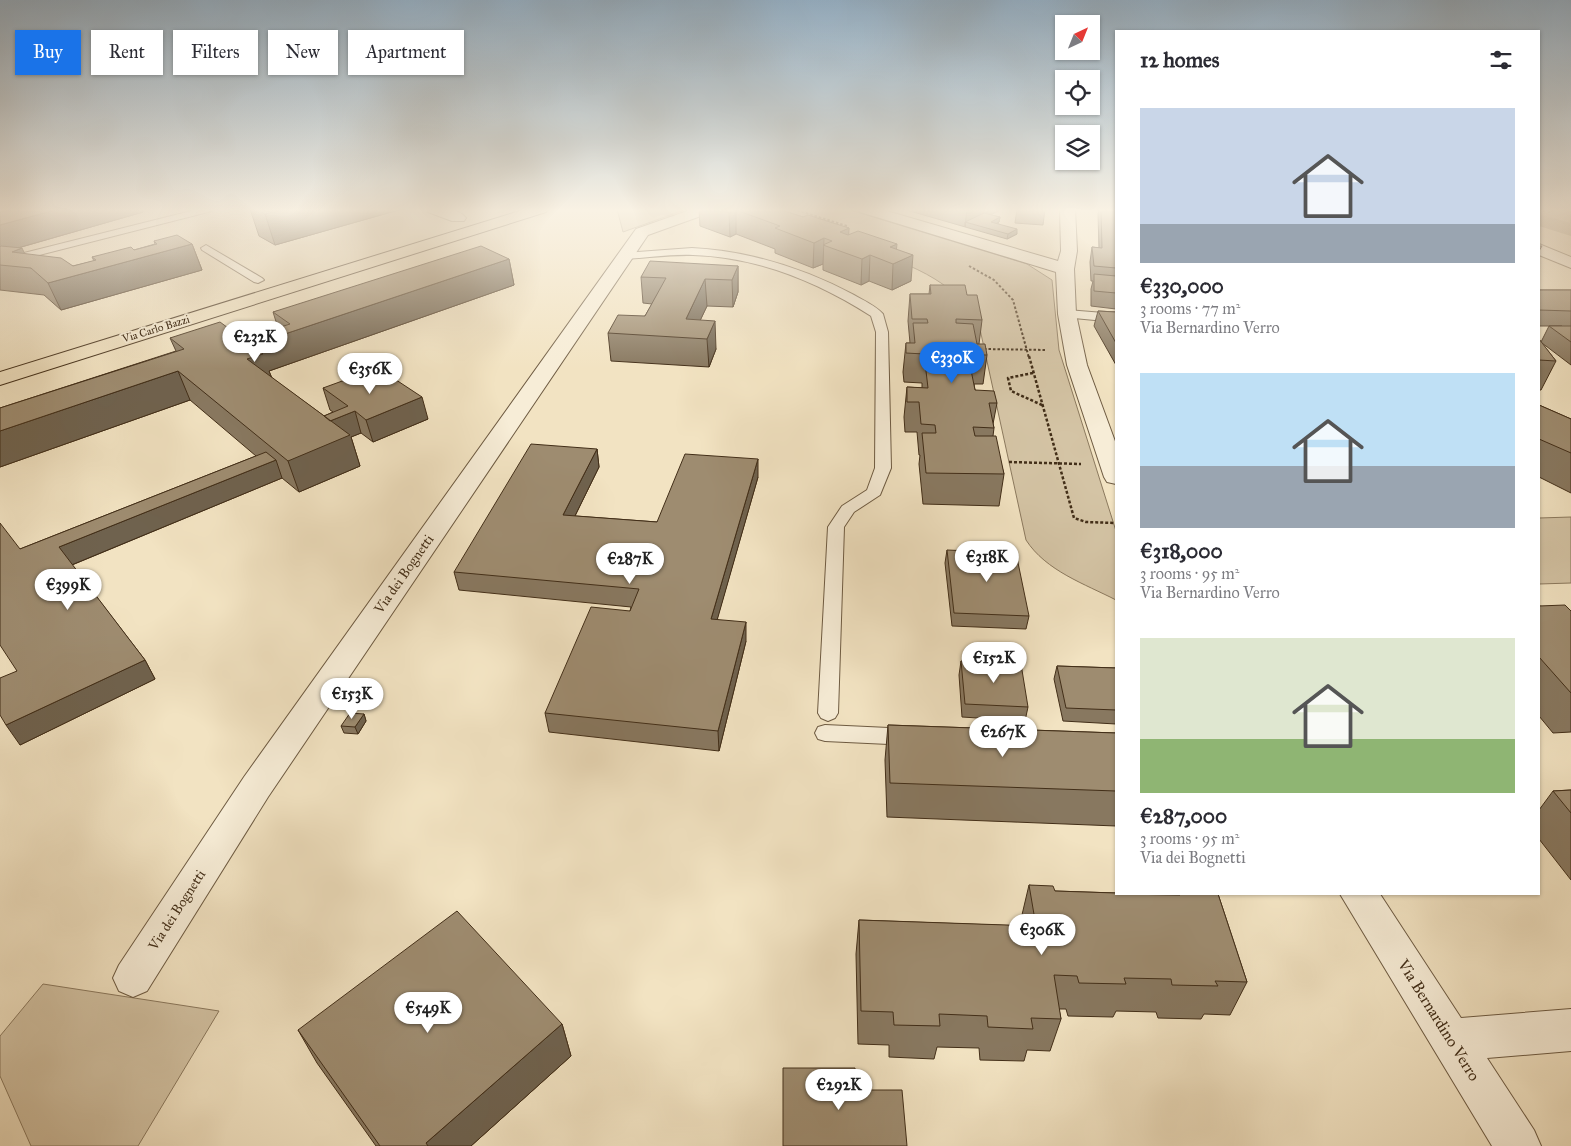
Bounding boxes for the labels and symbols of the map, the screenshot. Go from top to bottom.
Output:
north arrow [1055,15,1100,60]
street label: Via Carlo Bazzi [120,313,191,346]
pin: €232K [220,320,290,363]
pin: €330K [917,342,987,384]
pin: €356K [335,352,405,395]
street label: Via dei Bognetti [370,531,438,618]
pin: €318K [952,540,1022,583]
pin: €287K [595,542,665,585]
pin: €399K [33,568,103,611]
pin: €152K [959,642,1029,684]
pin: €153K [317,678,387,720]
pin: €267K [968,716,1038,758]
street label: Via dei Bognetti [144,867,209,954]
pin: €306K [1007,914,1077,956]
street label: Via Bernardino Verro [1393,955,1484,1084]
pin: €549K [393,992,463,1034]
pin: €292K [804,1068,874,1111]

